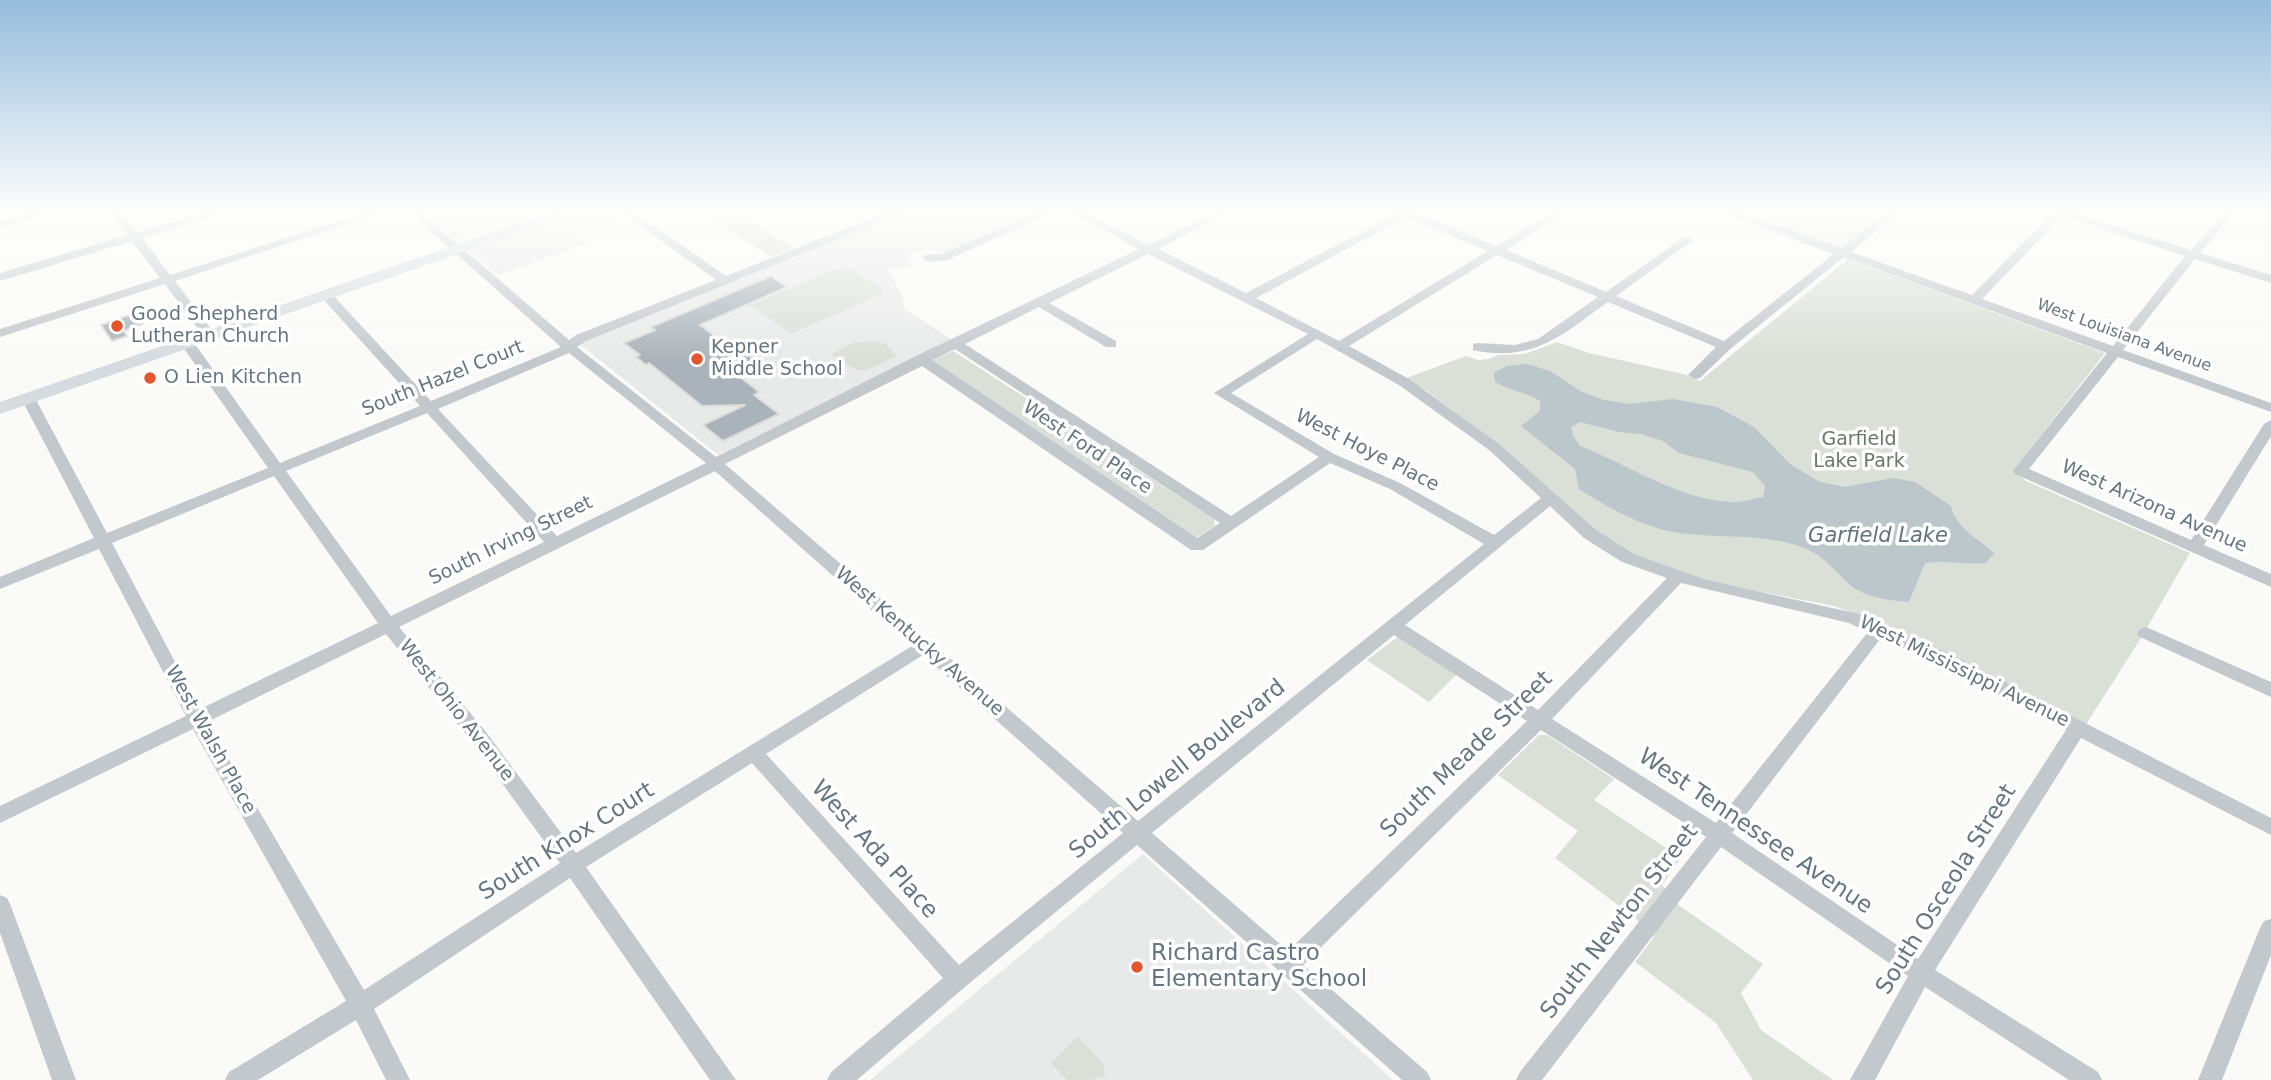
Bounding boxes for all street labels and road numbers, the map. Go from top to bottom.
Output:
street label: West Louisiana Avenue [2034,295,2214,377]
street label: South Hazel Court [359,336,527,422]
street label: West Ford Place [1018,396,1156,500]
street label: West Hoye Place [1291,405,1443,497]
street label: West Arizona Avenue [2058,456,2250,558]
street label: South Irving Street [426,492,596,590]
street label: West Kentucky Avenue [830,562,1008,722]
street label: West Mississippi Avenue [1855,611,2073,733]
street label: West Ohio Avenue [394,636,518,786]
street label: West Walsh Place [160,662,260,818]
street label: South Meade Street [1375,666,1559,844]
street label: South Lowell Boulevard [1064,674,1292,866]
street label: West Tennessee Avenue [1633,743,1877,921]
street label: West Ada Place [805,775,943,925]
street label: South Knox Court [474,777,660,907]
street label: South Osceola Street [1871,780,2023,1000]
street label: South Newton Street [1535,819,1705,1025]

